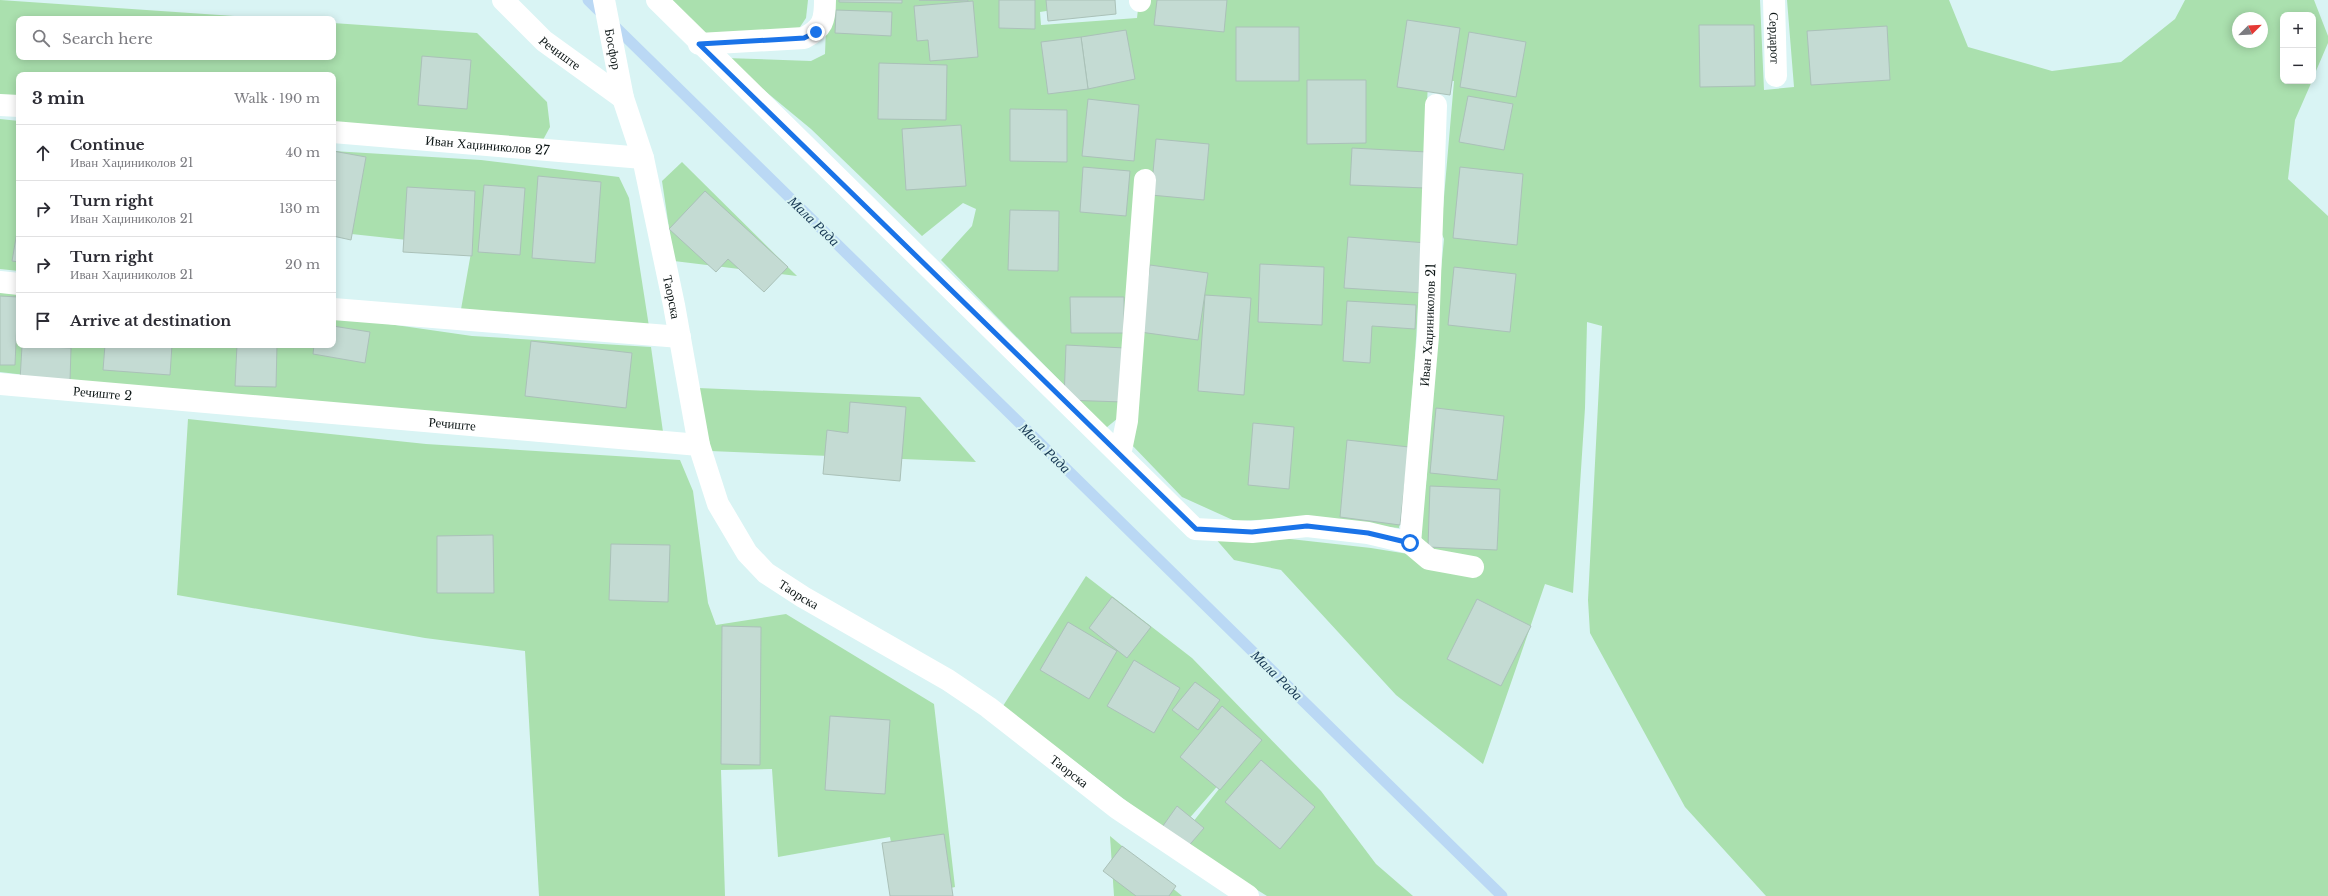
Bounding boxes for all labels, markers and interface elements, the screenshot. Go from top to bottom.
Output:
street label: Сердарот [1765,12,1784,64]
north arrow [2232,12,2268,48]
map controls [2280,12,2316,84]
button: + [2280,12,2316,48]
search box [16,16,336,60]
route end [807,23,825,41]
icon: search [30,27,52,49]
street label: Босфор [601,27,625,71]
text: Search here [62,29,153,48]
street label: Речиште [535,33,584,74]
button: − [2280,48,2316,84]
text: 3 min [32,88,85,109]
text: Walk · 190 m [234,90,320,107]
street label: Иван Хаџиниколов 27 [425,132,551,159]
text: Continue [70,135,145,154]
icon: ahead [32,142,54,164]
text: 40 m [285,144,320,161]
text: Иван Хаџиниколов 21 [70,154,193,171]
text: Turn right [70,191,153,210]
water label: Мала Рада [784,191,844,250]
icon: right [32,198,54,220]
text: 130 m [279,200,320,217]
text: Иван Хаџиниколов 21 [70,210,193,227]
text: Turn right [70,247,153,266]
icon: right [32,254,54,276]
text: 20 m [285,256,320,273]
street label: Иван Хаџиниколов 21 [1416,263,1440,387]
text: Иван Хаџиниколов 21 [70,266,193,283]
street label: Таорска [659,274,684,320]
icon: arrive [32,310,54,332]
text: Arrive at destination [70,311,231,330]
street label: Речиште 2 [72,382,133,404]
street label: Речиште [428,413,477,435]
water label: Мала Рада [1015,418,1075,477]
route start [1401,534,1419,552]
street label: Таорска [775,575,822,613]
water label: Мала Рада [1247,645,1307,704]
street label: Таорска [1047,751,1092,792]

